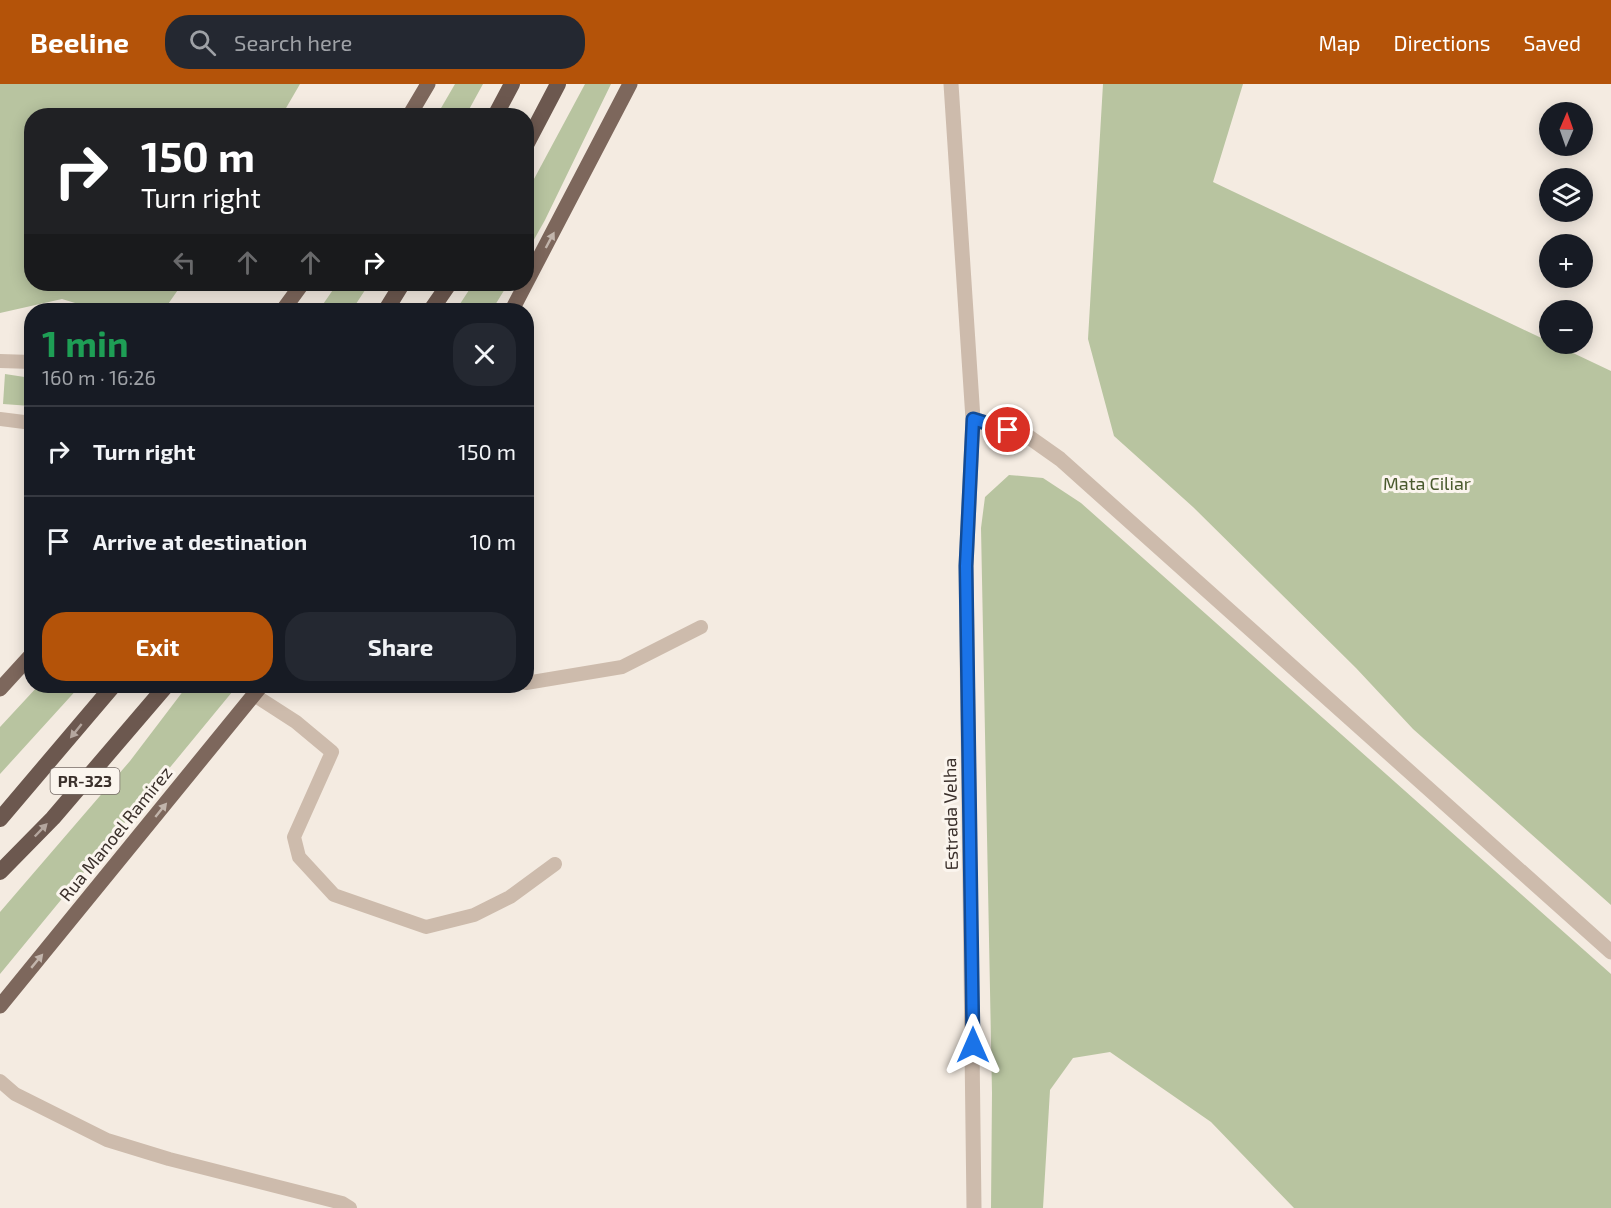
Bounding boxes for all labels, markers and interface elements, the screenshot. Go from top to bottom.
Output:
search box [165,15,585,69]
text: Beeline [30,25,129,59]
icon: search [186,26,219,59]
text: Search here [234,29,352,55]
text: Map [1318,30,1361,55]
text: Directions [1394,30,1490,55]
text: Saved [1523,30,1581,55]
north arrow [1539,102,1593,156]
map controls [1539,102,1593,354]
text: 150 m [141,130,255,180]
icon: right [42,132,120,210]
button: layers [1539,168,1593,222]
text: Turn right [141,181,261,213]
one-way arrow [545,232,555,249]
button: + [1539,234,1593,288]
icon: left [168,246,201,279]
icon: ahead [231,246,264,279]
icon: ahead [294,246,327,279]
icon: right [357,246,390,279]
button: − [1539,300,1593,354]
text: 1 min [42,321,129,364]
button: close [453,323,516,386]
text: 160 m · 16:26 [42,365,156,389]
pin [982,404,1033,455]
icon: arrive [991,413,1024,446]
icon: right [42,435,75,468]
text: Turn right [93,438,195,464]
text: 150 m [458,438,516,464]
park label: Mata Ciliar [1383,472,1471,494]
icon: arrive [42,525,75,558]
text: Arrive at destination [93,528,307,554]
text: 10 m [470,528,516,554]
button: Exit [42,612,273,681]
button: Share [285,612,516,681]
one-way arrow [70,723,83,738]
street label: Estrada Velha [938,758,962,870]
street label: Rua Manoel Ramirez [54,761,176,905]
road number: PR-323 [50,768,119,794]
one-way arrow [154,803,167,818]
one-way arrow [33,824,47,838]
one-way arrow [31,953,44,969]
position arrow [941,1013,1005,1077]

